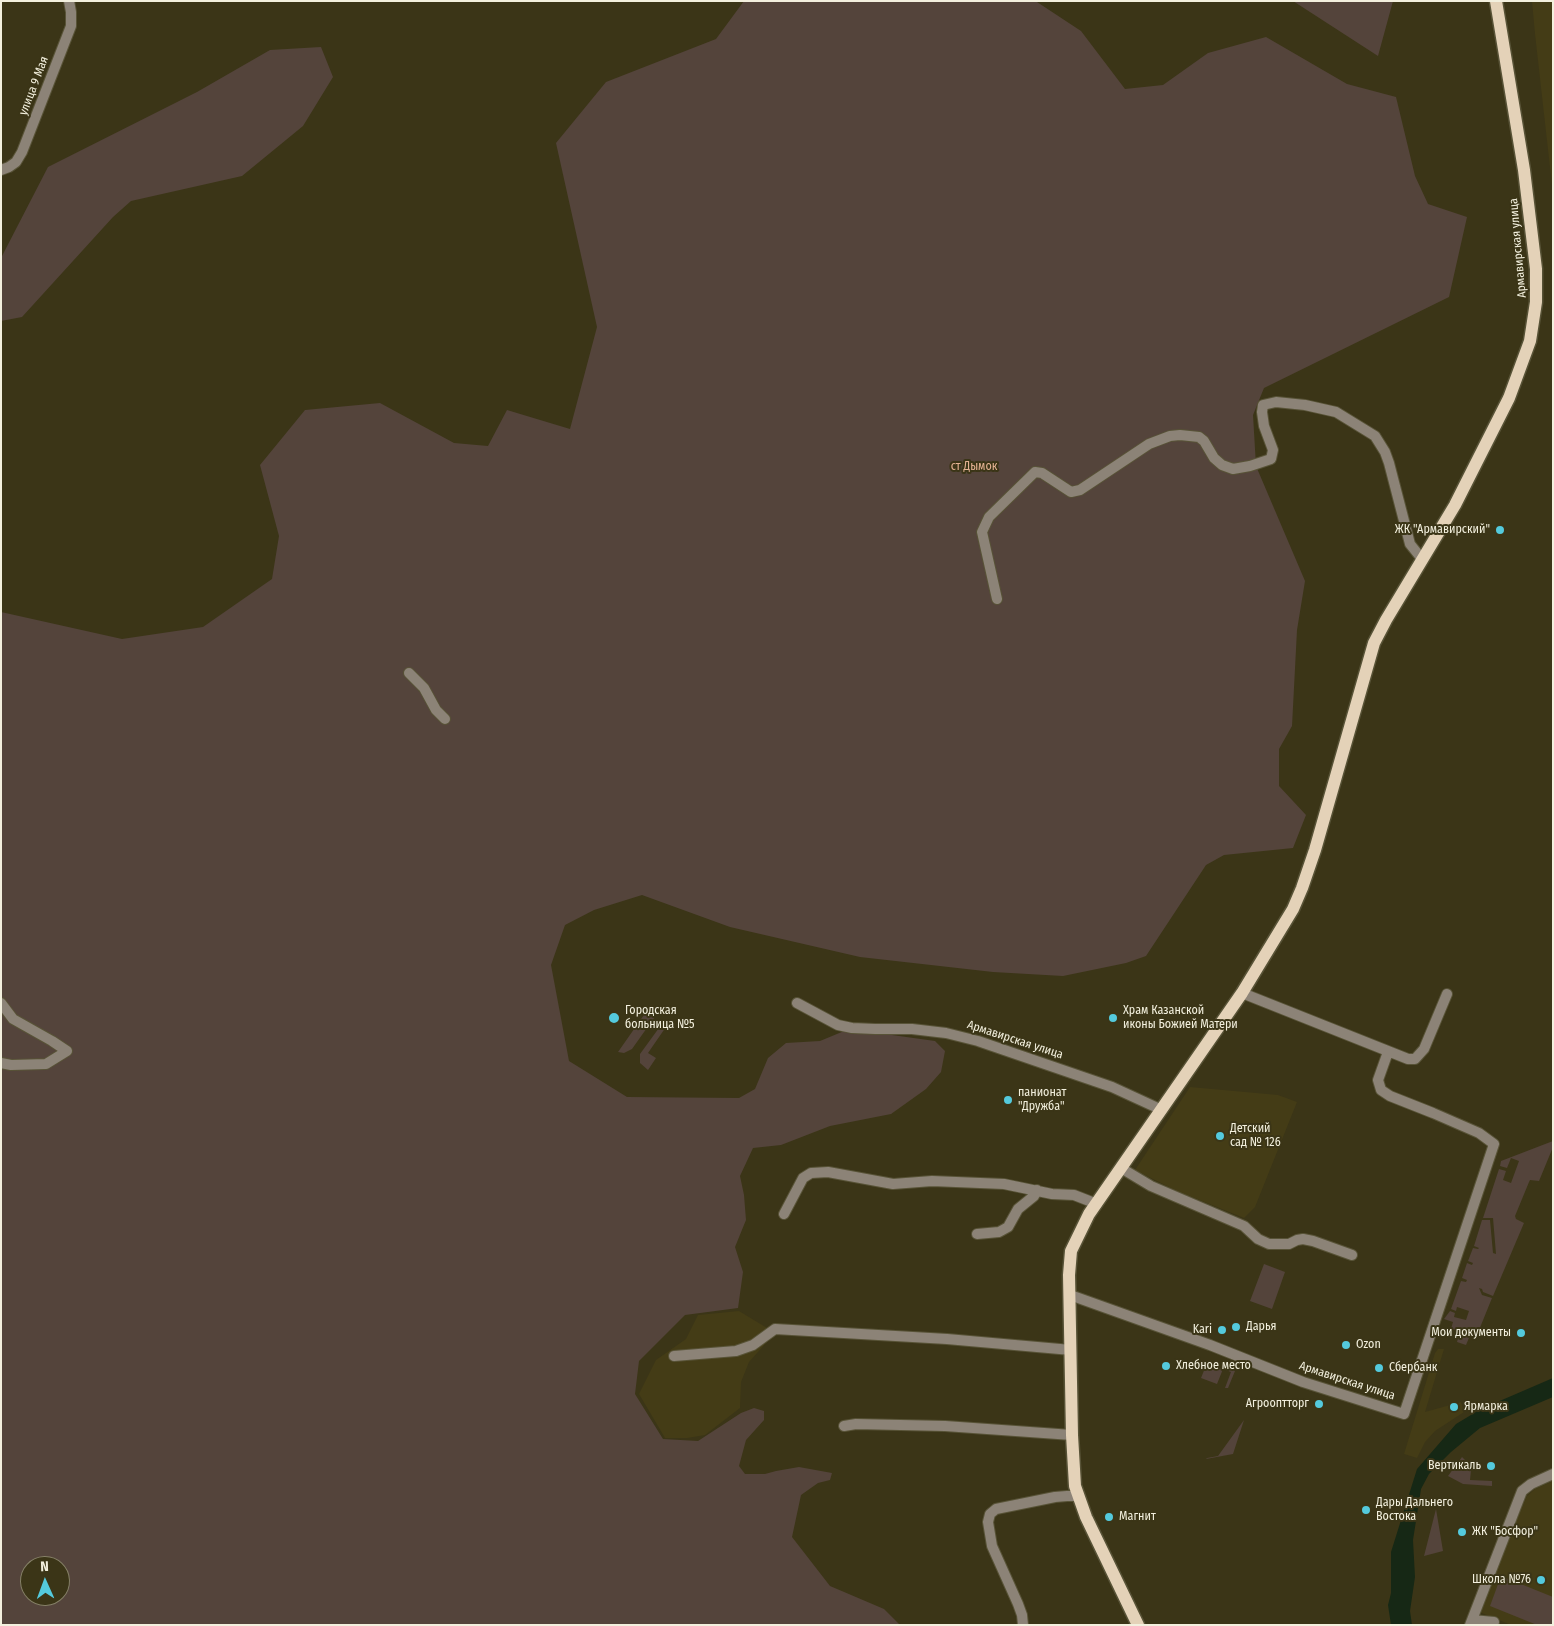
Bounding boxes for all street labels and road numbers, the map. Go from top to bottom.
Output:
street label: улица 9 Мая [16,55,52,117]
street label: Армавирская улица [1506,198,1530,298]
street label: Армавирская улица [965,1018,1065,1062]
street label: Армавирская улица [1297,1359,1397,1403]

